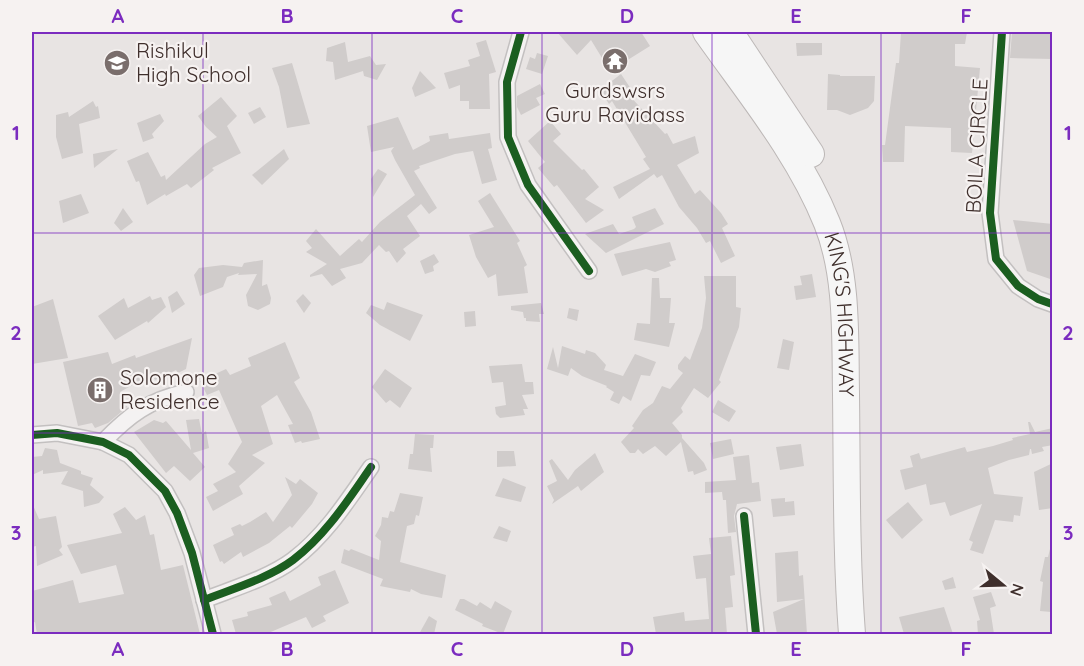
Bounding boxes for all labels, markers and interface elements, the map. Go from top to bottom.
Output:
text: A [112,3,125,28]
text: B [280,3,294,28]
text: C [451,3,464,28]
text: D [620,3,634,28]
text: E [790,3,802,28]
text: F [960,3,972,28]
place label: Rishikul High School [136,37,251,87]
temple icon: Gurdswsrs Guru Ravidass [600,46,630,76]
school or university icon: Rishikul High School [102,48,132,78]
place label: Gurdswsrs Guru Ravidass [545,77,685,127]
street label: BOILA CIRCLE [959,78,993,214]
text: 1 [12,120,20,145]
text: 1 [1064,120,1072,145]
street label: KING'S HIGHWAY [819,229,860,397]
text: 2 [10,320,22,345]
text: 2 [1062,320,1074,345]
place label: Solomone Residence [120,364,220,414]
building icon: Solomone Residence [85,375,115,405]
text: 3 [11,520,21,545]
text: 3 [1063,520,1073,545]
north arrow [973,555,1033,615]
text: N [1006,581,1029,599]
text: A [112,636,125,661]
text: B [280,636,294,661]
text: C [451,636,464,661]
text: D [620,636,634,661]
text: E [790,636,802,661]
text: F [960,636,972,661]

